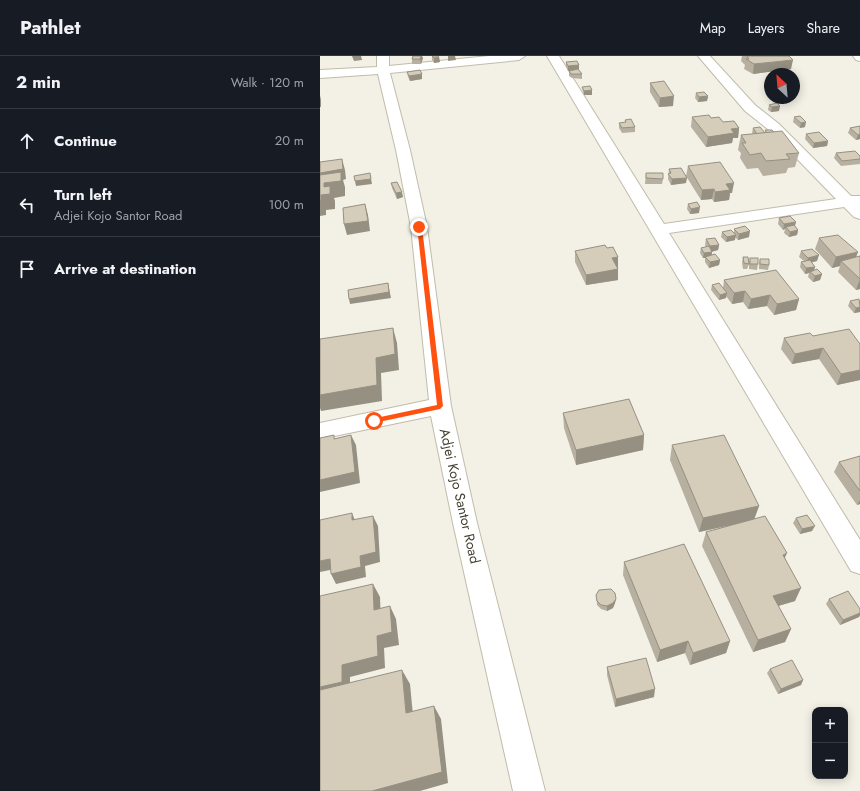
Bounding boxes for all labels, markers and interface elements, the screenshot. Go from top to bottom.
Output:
text: Pathlet [20,14,80,41]
text: Map [700,18,726,38]
text: Layers [748,18,784,38]
text: Share [806,18,840,38]
north arrow [764,68,800,104]
text: 2 min [16,70,61,94]
text: Walk · 120 m [231,73,304,92]
icon: ahead [16,130,38,152]
text: Continue [54,130,117,152]
text: 20 m [275,131,304,150]
text: Turn left [54,184,112,206]
icon: left [16,194,38,216]
text: 100 m [269,195,304,214]
text: Adjei Kojo Santor Road [54,206,182,225]
route end [410,218,428,236]
icon: arrive [16,258,38,280]
text: Arrive at destination [54,258,196,280]
route start [365,412,383,430]
street label: Adjei Kojo Santor Road [435,426,485,566]
map controls [812,707,848,779]
button: + [812,707,848,743]
button: − [812,743,848,779]

